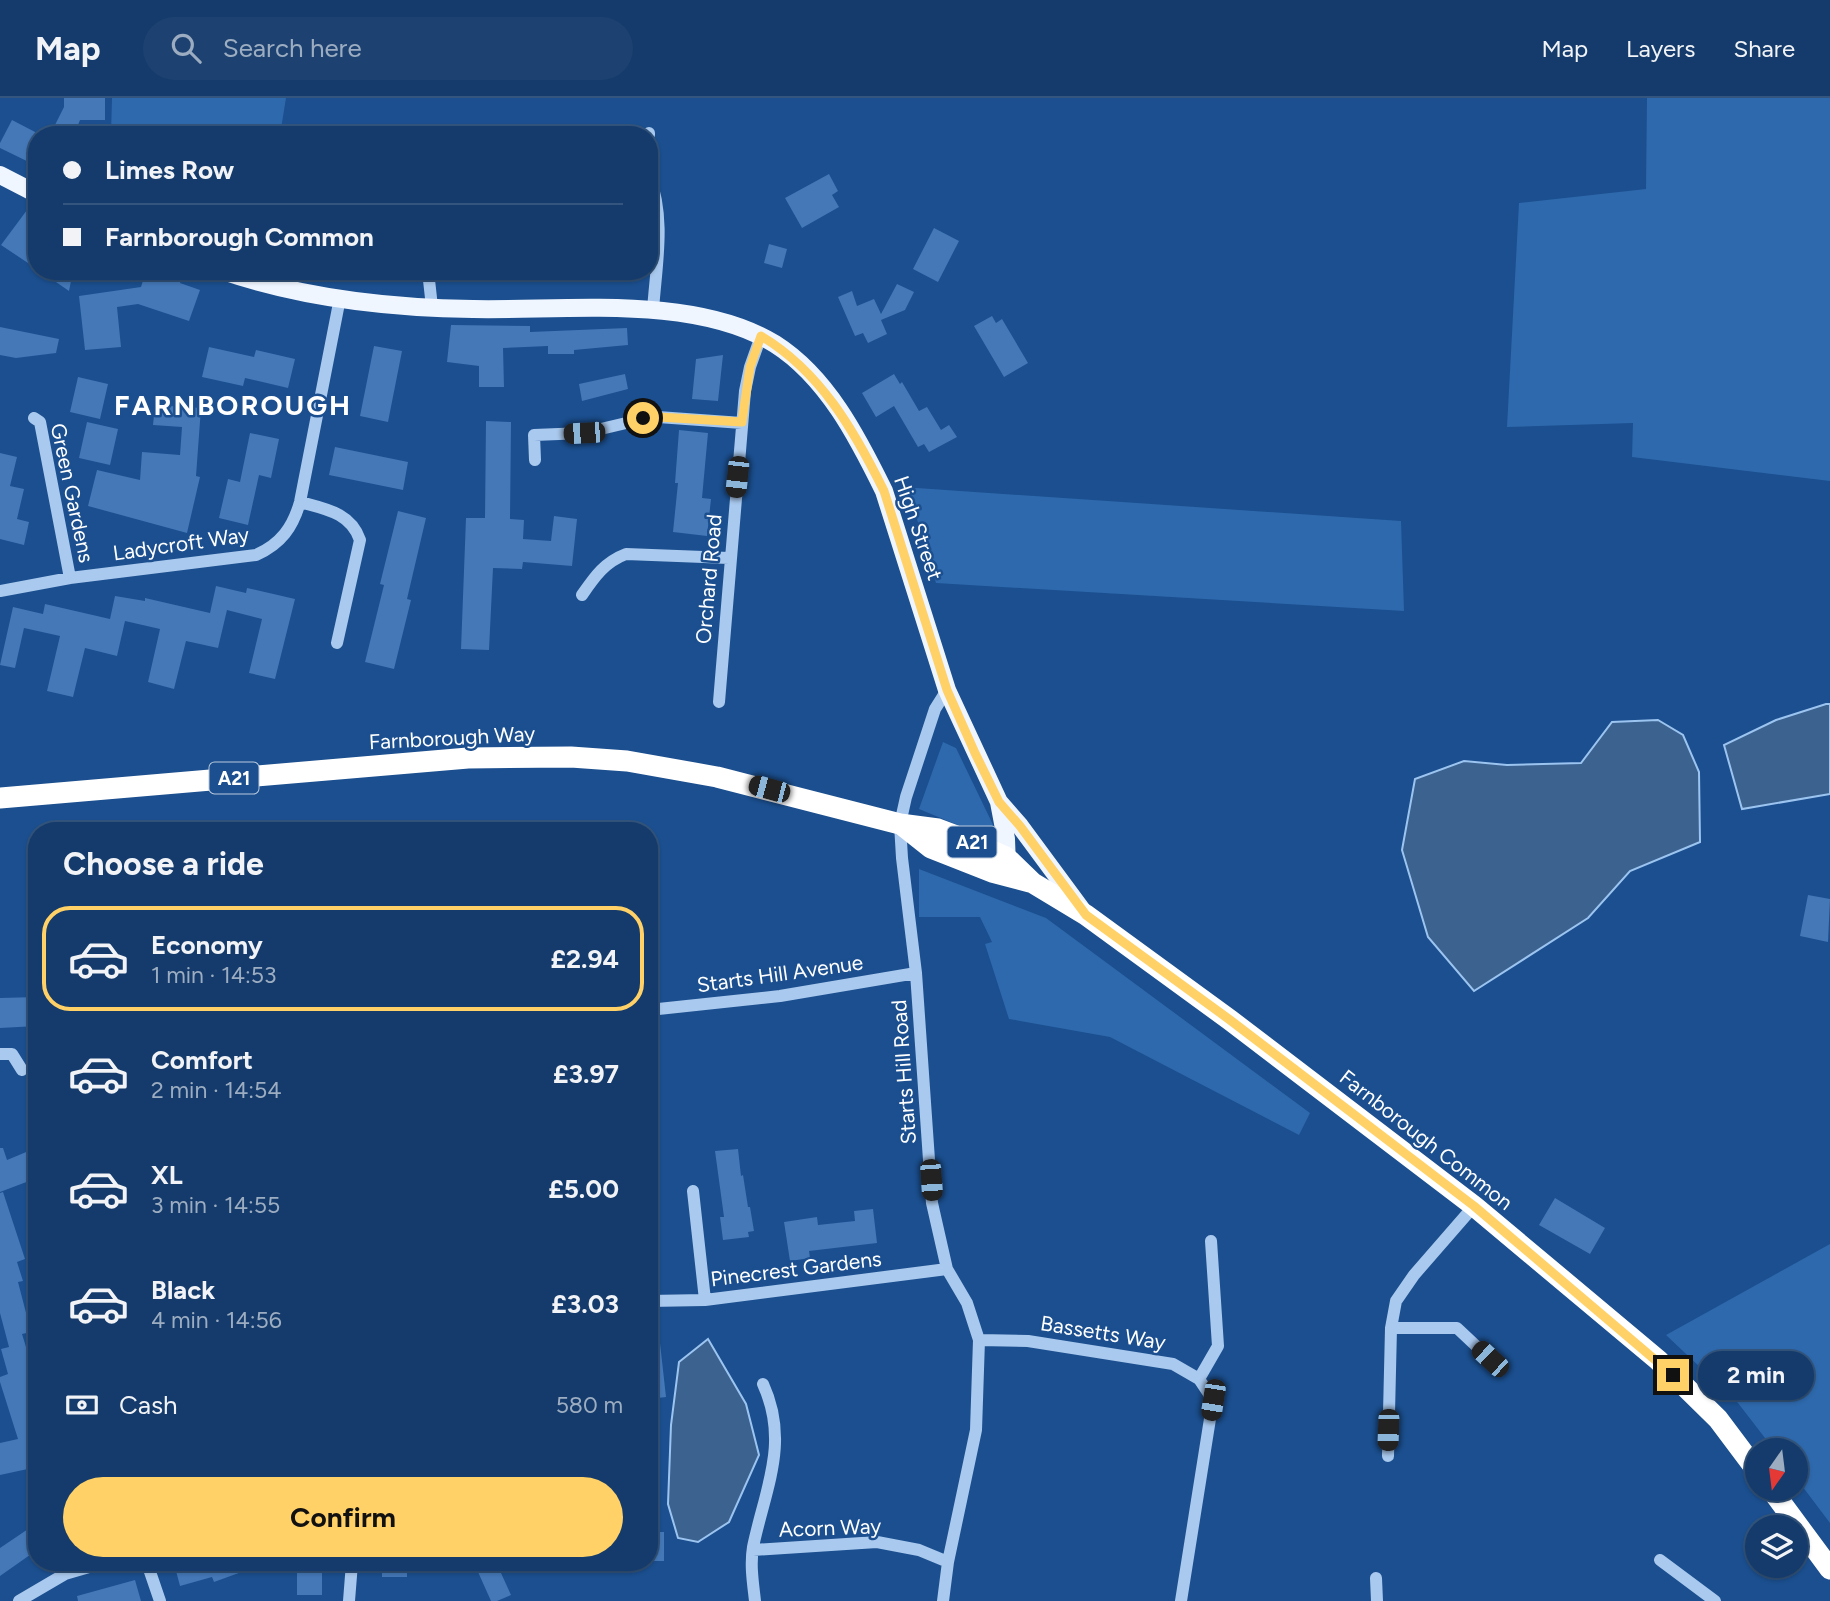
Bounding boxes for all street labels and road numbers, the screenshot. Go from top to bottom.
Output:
street label: Green Gardens [46,421,99,565]
street label: High Street [889,472,948,583]
street label: Orchard Road [690,513,727,645]
street label: Ladycroft Way [111,522,251,565]
street label: Farnborough Way [368,721,536,754]
road number: A21 [210,762,258,793]
road number: A21 [948,827,996,858]
street label: Starts Hill Avenue [695,949,865,998]
street label: Starts Hill Road [886,999,921,1145]
street label: Farnborough Common [1335,1064,1518,1215]
street label: Pinecrest Gardens [709,1246,883,1291]
street label: Bassetts Way [1039,1310,1167,1355]
street label: Acorn Way [778,1513,882,1542]

